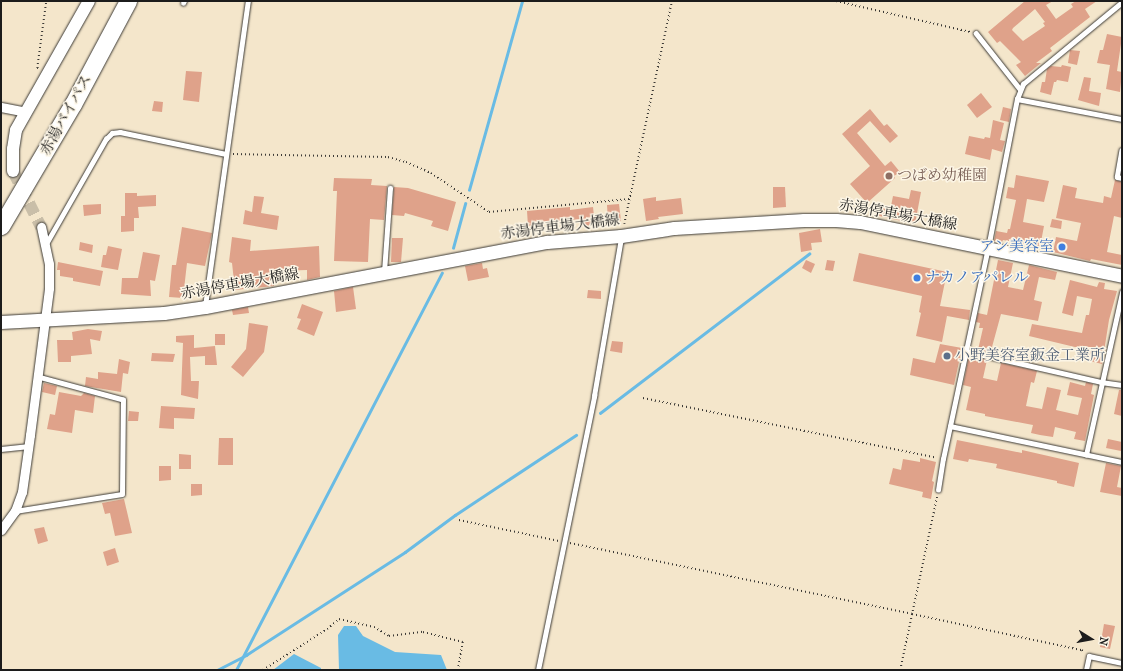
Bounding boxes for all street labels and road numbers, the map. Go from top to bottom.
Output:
street label: 赤湯バイパス [36,71,96,159]
street label: 赤湯停車場大橋線 [837,196,959,234]
street label: 赤湯停車場大橋線 [499,211,621,243]
street label: 赤湯停車場大橋線 [179,265,301,303]

